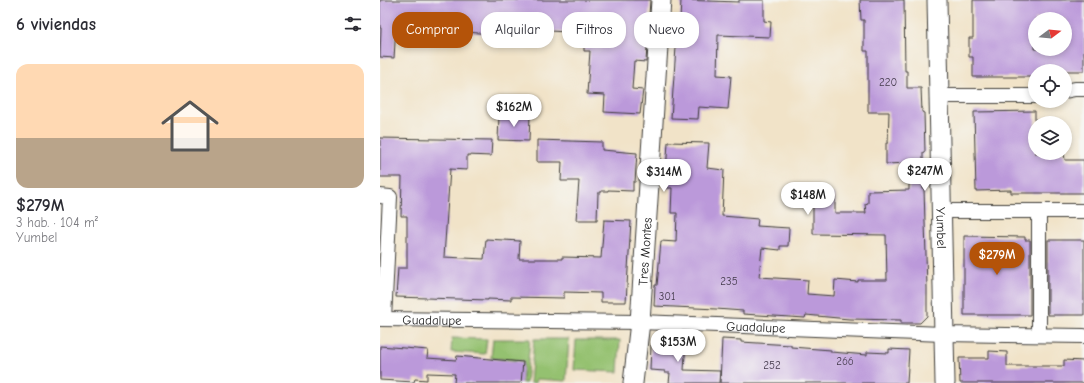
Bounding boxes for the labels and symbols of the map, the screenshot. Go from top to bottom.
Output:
north arrow [1028,12,1072,56]
house number: 220 [879,76,897,89]
pin: $162M [486,94,542,128]
pin: $247M [897,158,953,192]
pin: $314M [636,159,692,193]
pin: $148M [780,182,836,216]
street label: Yumbel [934,207,950,249]
street label: Tres Montes [635,217,654,286]
pin: $279M [969,242,1025,276]
house number: 235 [720,275,738,288]
house number: 301 [659,290,675,303]
street label: Guadalupe [402,312,462,327]
street label: Guadalupe [726,318,786,335]
pin: $153M [650,329,706,363]
house number: 266 [836,355,854,368]
house number: 252 [763,359,781,372]

